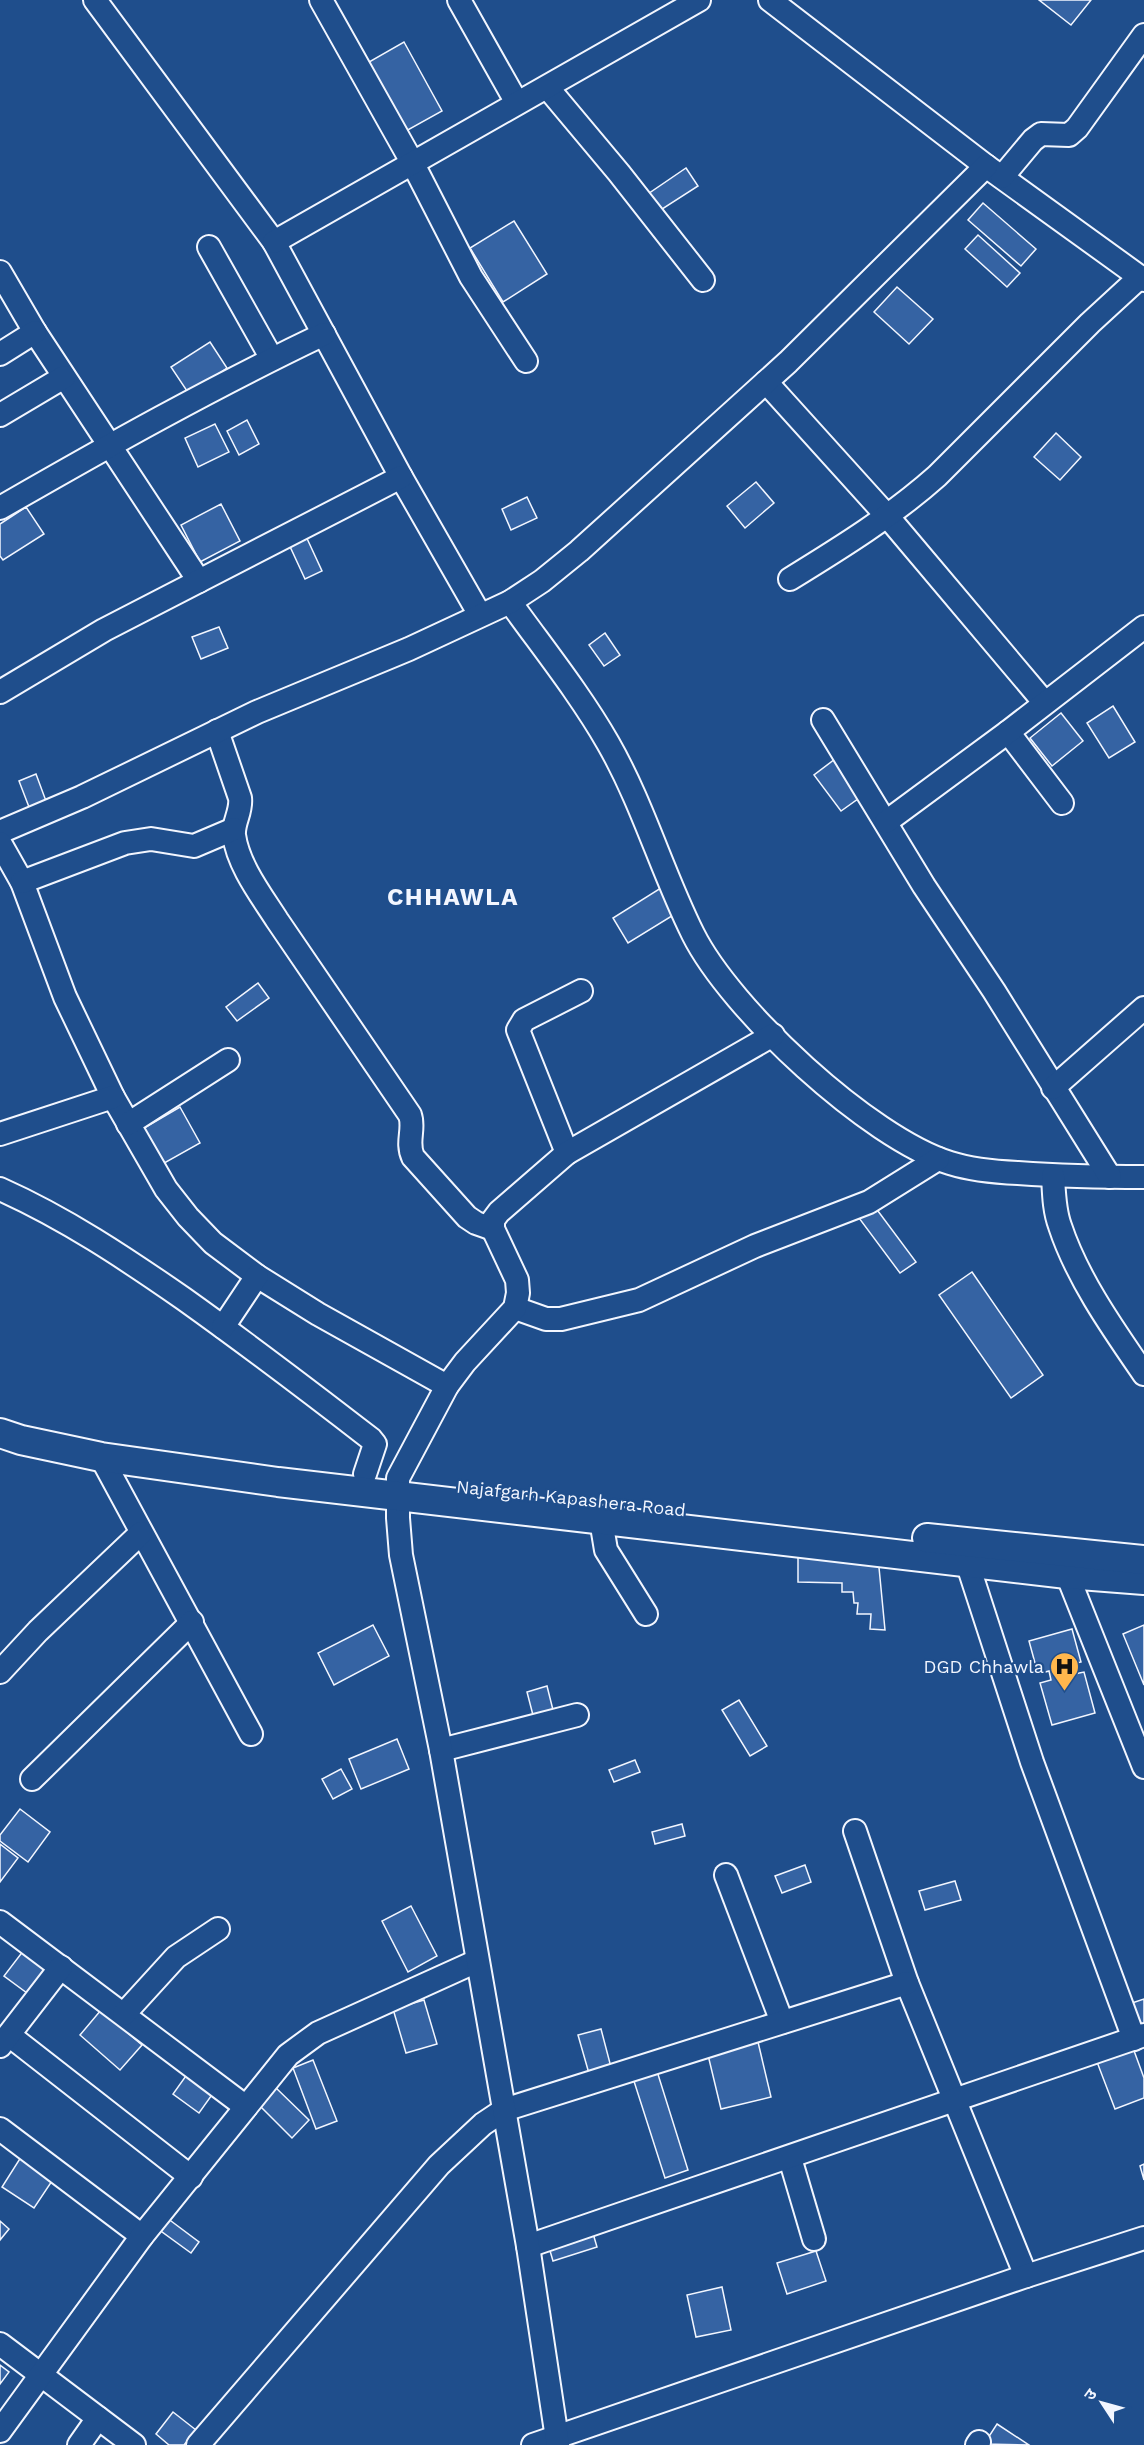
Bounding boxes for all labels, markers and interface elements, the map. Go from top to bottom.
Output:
district label: CHHAWLA [387,883,519,911]
street label: Najafgarh Kapashera Road [455,1476,687,1520]
hospital icon: DGD Chhawla [1049,1650,1081,1692]
place label: DGD Chhawla [924,1656,1044,1677]
north arrow [1072,2373,1132,2433]
text: उ [1080,2385,1101,2404]

